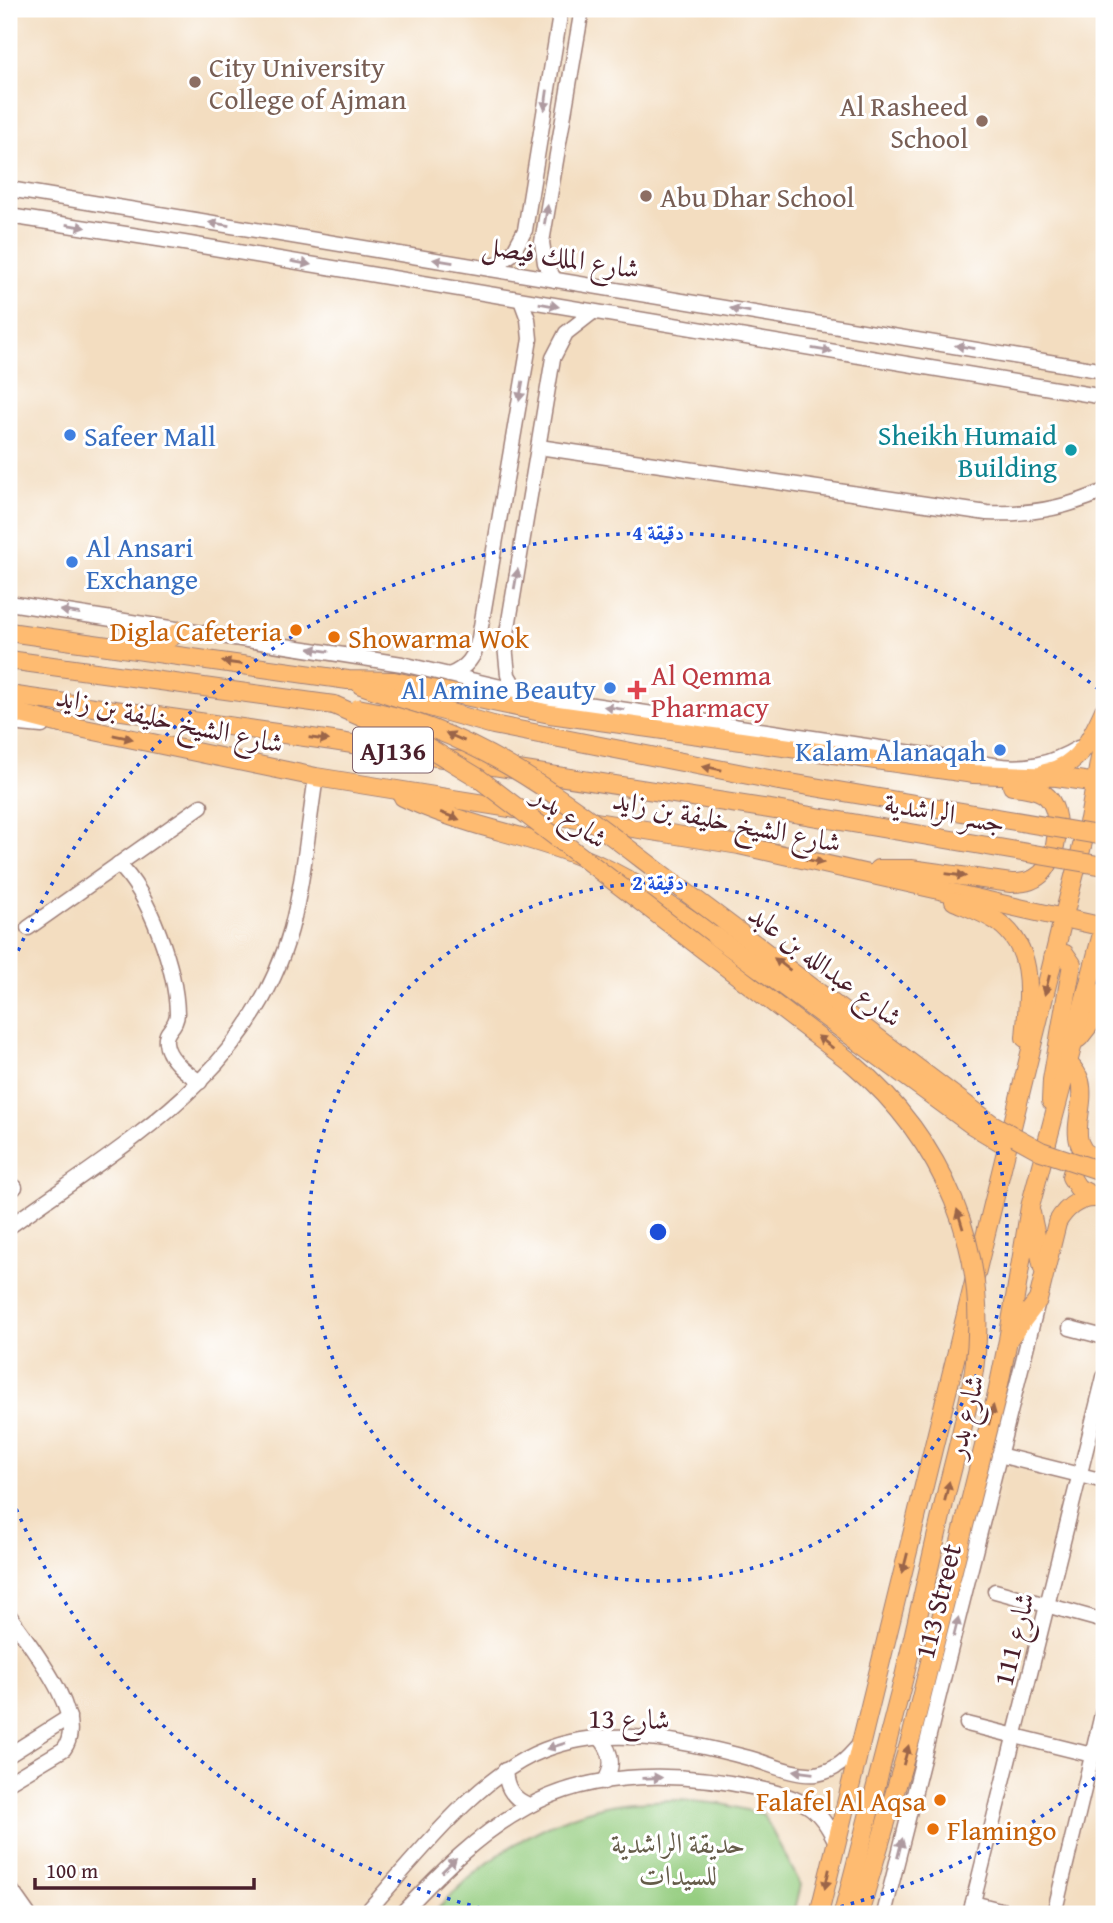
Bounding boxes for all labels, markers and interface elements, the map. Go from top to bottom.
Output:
place label: City University College of Ajman [209,46,407,119]
marker: City University College of Ajman [187,74,203,90]
place label: Al Rasheed School [840,85,968,158]
one-way arrow [540,89,551,111]
marker: Al Rasheed School [974,113,990,129]
place label: Abu Dhar School [660,176,854,217]
marker: Abu Dhar School [638,188,654,204]
one-way arrow [541,203,552,225]
one-way arrow [208,218,230,229]
one-way arrow [65,221,87,232]
street label: شارع الملك فيصل [479,223,643,293]
one-way arrow [432,255,454,266]
one-way arrow [290,258,312,269]
one-way arrow [538,300,560,311]
one-way arrow [729,304,751,315]
one-way arrow [953,341,975,352]
one-way arrow [811,345,833,356]
one-way arrow [515,380,526,402]
place label: Sheikh Humaid Building [878,414,1057,487]
place label: Safeer Mall [84,415,216,456]
marker: Safeer Mall [62,427,78,443]
marker: Sheikh Humaid Building [1063,442,1079,458]
text: 4 دقيقة [632,517,684,548]
place label: Al Ansari Exchange [86,526,198,599]
marker: Al Ansari Exchange [64,554,80,570]
one-way arrow [511,568,522,590]
one-way arrow [59,607,81,618]
place label: Digla Cafeteria [110,610,283,651]
place label: Showarma Wok [348,617,530,658]
marker: Digla Cafeteria [288,622,304,638]
marker: Showarma Wok [326,629,342,645]
one-way arrow [308,645,330,656]
place label: Al Qemma Pharmacy [651,654,772,727]
one-way arrow [221,657,243,668]
place label: Al Amine Beauty [401,668,596,709]
street label: شارع الشيخ خليفة بن زايد [51,675,288,768]
marker: Al Amine Beauty [602,680,618,696]
marker: Al Qemma Pharmacy [629,682,645,698]
one-way arrow [603,702,625,713]
road number: AJ136 [353,728,433,772]
place label: Kalam Alanaqah [795,730,986,771]
one-way arrow [112,731,134,742]
one-way arrow [444,731,465,742]
one-way arrow [308,734,330,745]
marker: Kalam Alanaqah [992,742,1008,758]
one-way arrow [701,762,723,773]
street label: شارع بدر [520,772,617,861]
street label: شارع الشيخ خليفة بن زايد [608,778,845,867]
street label: جسر الراشدية [881,781,1009,843]
one-way arrow [439,811,460,822]
one-way arrow [803,856,825,867]
text: 2 دقيقة [632,867,684,898]
one-way arrow [945,870,967,881]
street label: شارع عبدالله بن عابد [738,893,912,1040]
one-way arrow [772,957,791,971]
one-way arrow [1041,974,1052,996]
one-way arrow [816,1035,834,1049]
one-way arrow [955,1209,965,1230]
centre of rings [646,1220,670,1244]
street label: شارع بدر [933,1370,998,1466]
one-way arrow [986,1404,997,1426]
one-way arrow [942,1480,953,1502]
street label: 113 Street [903,1539,971,1663]
one-way arrow [899,1552,910,1574]
street label: شارع 111 [982,1588,1048,1691]
one-way arrow [951,1616,962,1638]
street label: شارع 13 [588,1697,670,1743]
one-way arrow [545,1741,566,1752]
one-way arrow [902,1744,912,1765]
one-way arrow [792,1767,814,1778]
one-way arrow [641,1772,663,1783]
place label: Falafel Al Aqsa [756,1780,927,1821]
marker: Falafel Al Aqsa [932,1792,948,1808]
place label: Flamingo [947,1809,1056,1850]
marker: Flamingo [925,1821,941,1837]
park label: حديقة الراشدية للسيدات [611,1822,745,1895]
one-way arrow [895,1837,906,1859]
scale bar [35,1846,254,1890]
text: 100 m [46,1855,98,1886]
one-way arrow [440,1858,457,1874]
one-way arrow [821,1868,832,1890]

